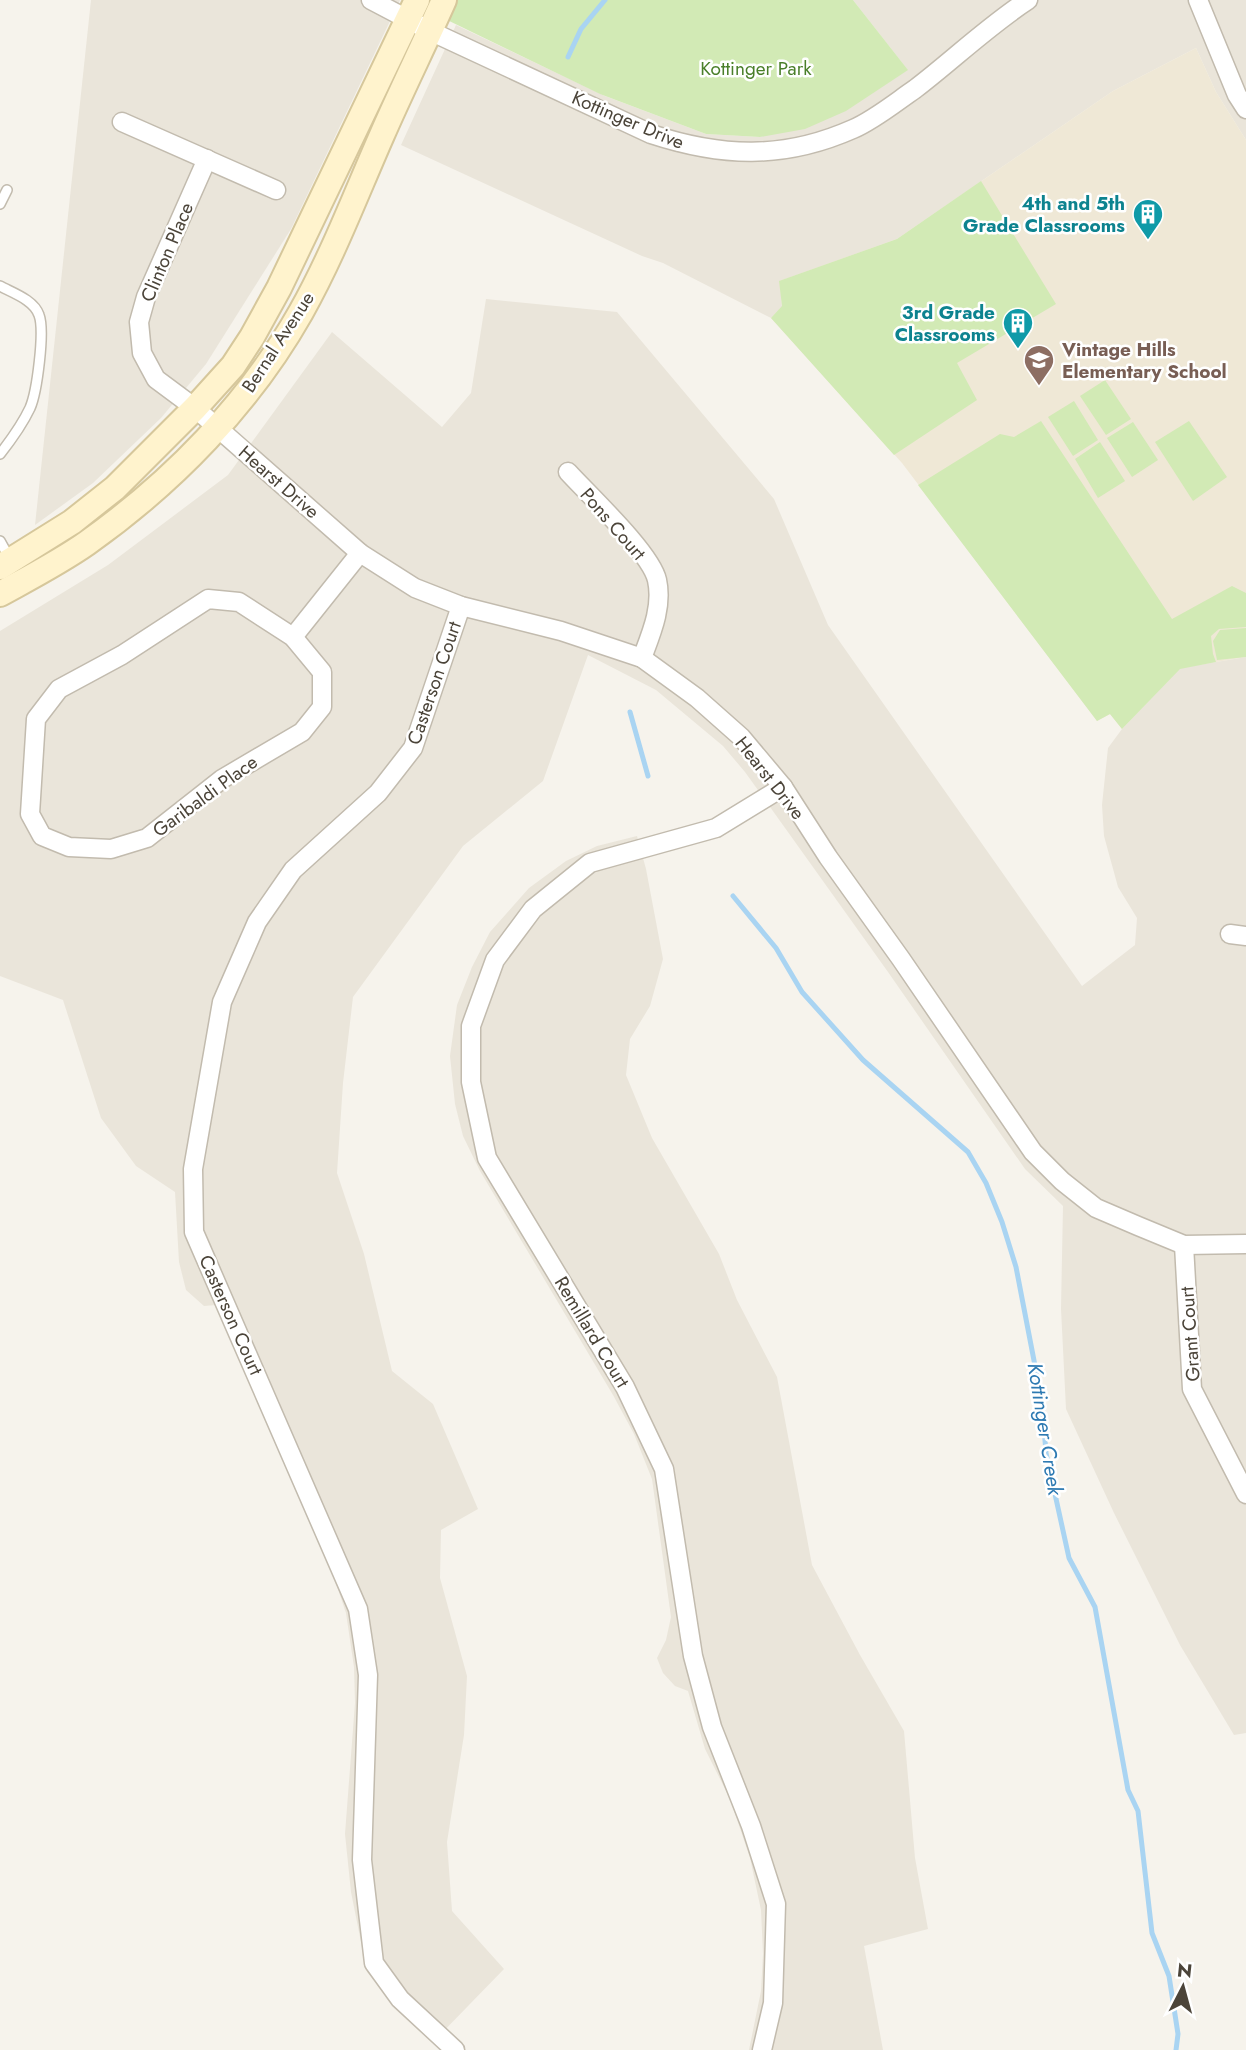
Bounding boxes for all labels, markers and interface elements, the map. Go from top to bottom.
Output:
park label: Kottinger Park [700,55,812,82]
street label: Kottinger Drive [568,84,689,156]
place label: 4th and 5th Grade Classrooms [963,190,1125,239]
building icon: 4th and 5th Grade Classrooms [1131,197,1165,241]
street label: Clinton Place [134,198,200,306]
street label: Bernal Avenue [235,286,321,398]
place label: 3rd Grade Classrooms [895,299,995,348]
building icon: 3rd Grade Classrooms [1001,306,1035,350]
place label: Vintage Hills Elementary School [1061,336,1227,385]
school or university icon: Vintage Hills Elementary School [1022,343,1056,387]
street label: Hearst Drive [233,439,325,525]
street label: Pons Court [574,482,652,566]
street label: Casterson Court [400,617,468,748]
street label: Hearst Drive [729,731,811,826]
street label: Garibaldi Place [147,749,263,843]
street label: Casterson Court [192,1251,270,1380]
street label: Remillard Court [548,1271,636,1393]
street label: Grant Court [1173,1285,1207,1382]
water label: Kottinger Creek [1020,1361,1070,1498]
north arrow [1148,1952,1218,2022]
text: N [1176,1956,1194,1985]

